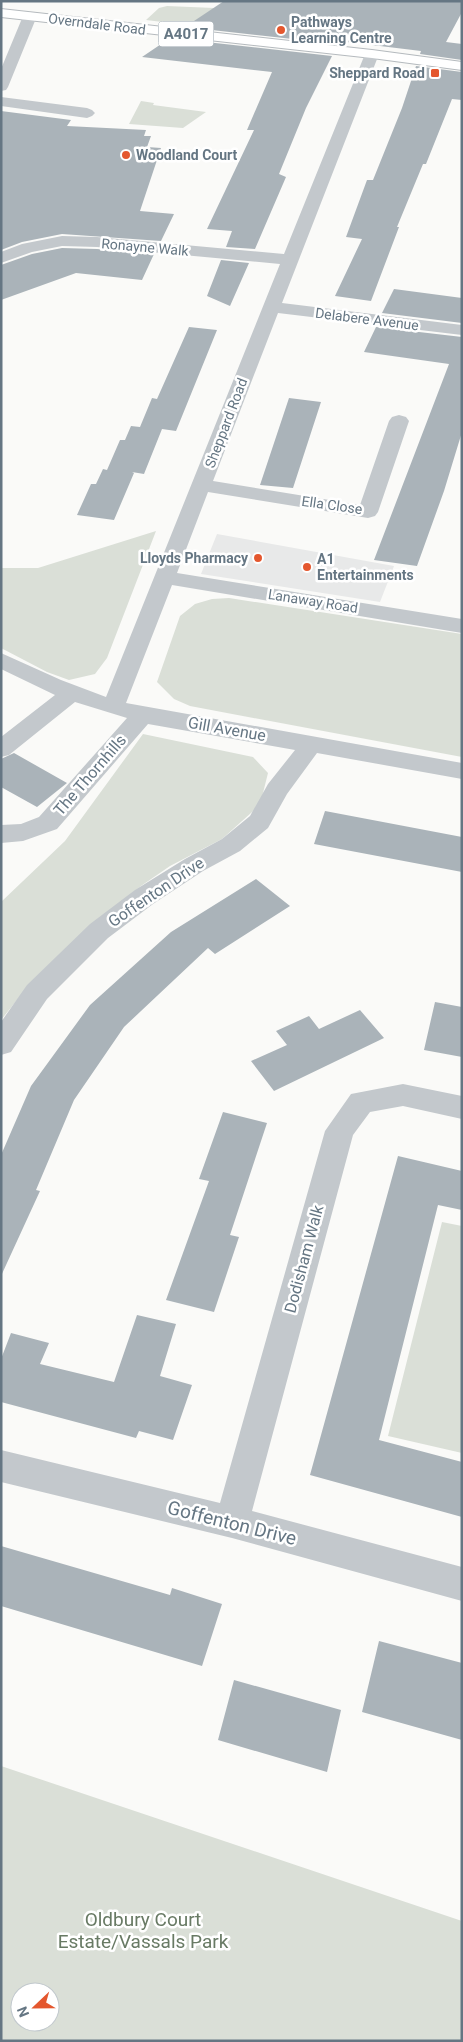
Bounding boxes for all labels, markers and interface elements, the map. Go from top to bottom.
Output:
street label: Overndale Road [47,10,147,38]
place label: Pathways Learning Centre [291,14,392,46]
road number: A4017 [158,22,214,46]
marker: Pathways Learning Centre [275,24,287,36]
place label: Sheppard Road [329,65,425,81]
marker: Sheppard Road [429,67,441,79]
place label: Woodland Court [136,147,238,163]
marker: Woodland Court [120,149,132,161]
street label: Ronayne Walk [101,235,190,259]
street label: Delabere Avenue [314,305,420,333]
street label: Sheppard Road [202,376,250,470]
street label: Ella Close [301,493,363,517]
place label: Lloyds Pharmacy [140,550,249,566]
place label: A1 Entertainments [317,551,414,583]
marker: Lloyds Pharmacy [252,552,264,564]
marker: A1 Entertainments [301,561,313,573]
street label: Lanaway Road [267,586,359,616]
street label: Gill Avenue [187,713,267,745]
street label: The Thornhills [50,731,130,819]
street label: Goffenton Drive [105,853,207,931]
street label: Dodisham Walk [280,1202,328,1315]
street label: Goffenton Drive [165,1496,299,1550]
park label: Oldbury Court Estate/Vassals Park [58,1908,229,1953]
north arrow [10,1982,60,2032]
text: N [14,2004,32,2019]

